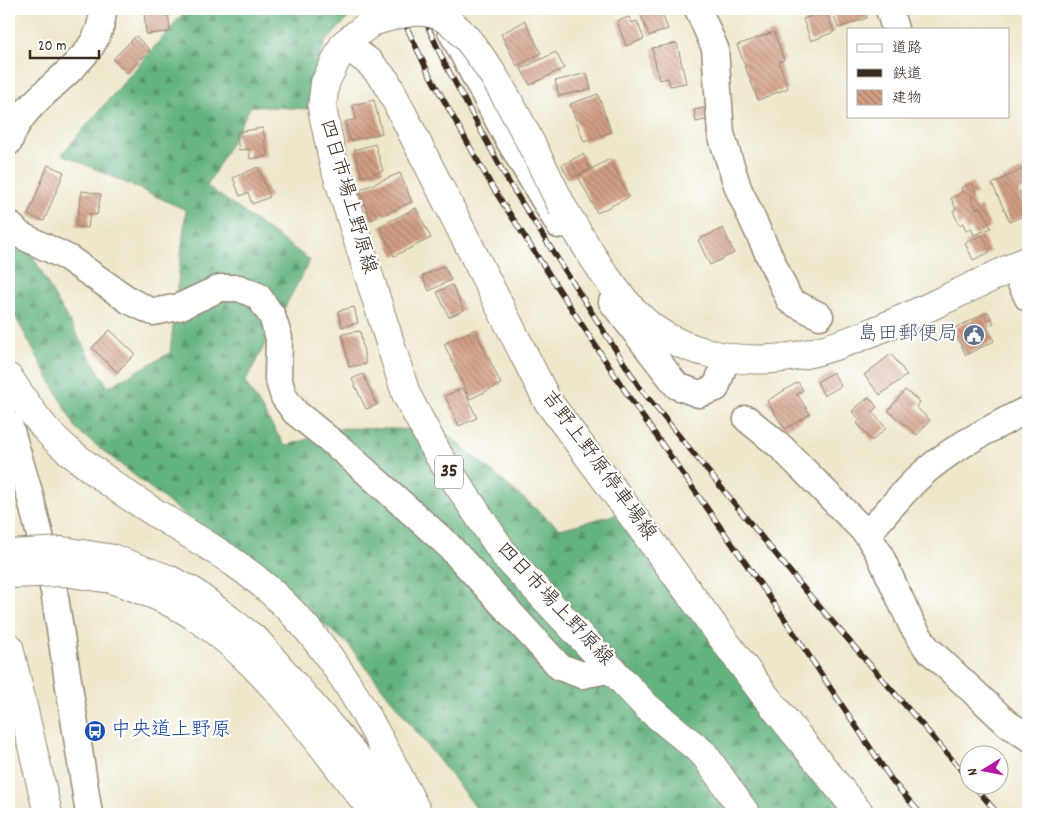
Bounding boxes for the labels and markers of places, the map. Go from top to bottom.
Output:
place label: 島田郵便局 [858,321,958,349]
public building icon: 島田郵便局 [962,323,986,347]
place label: 中央道上野原 [111,717,231,745]
bus stop icon: 中央道上野原 [83,719,107,743]

